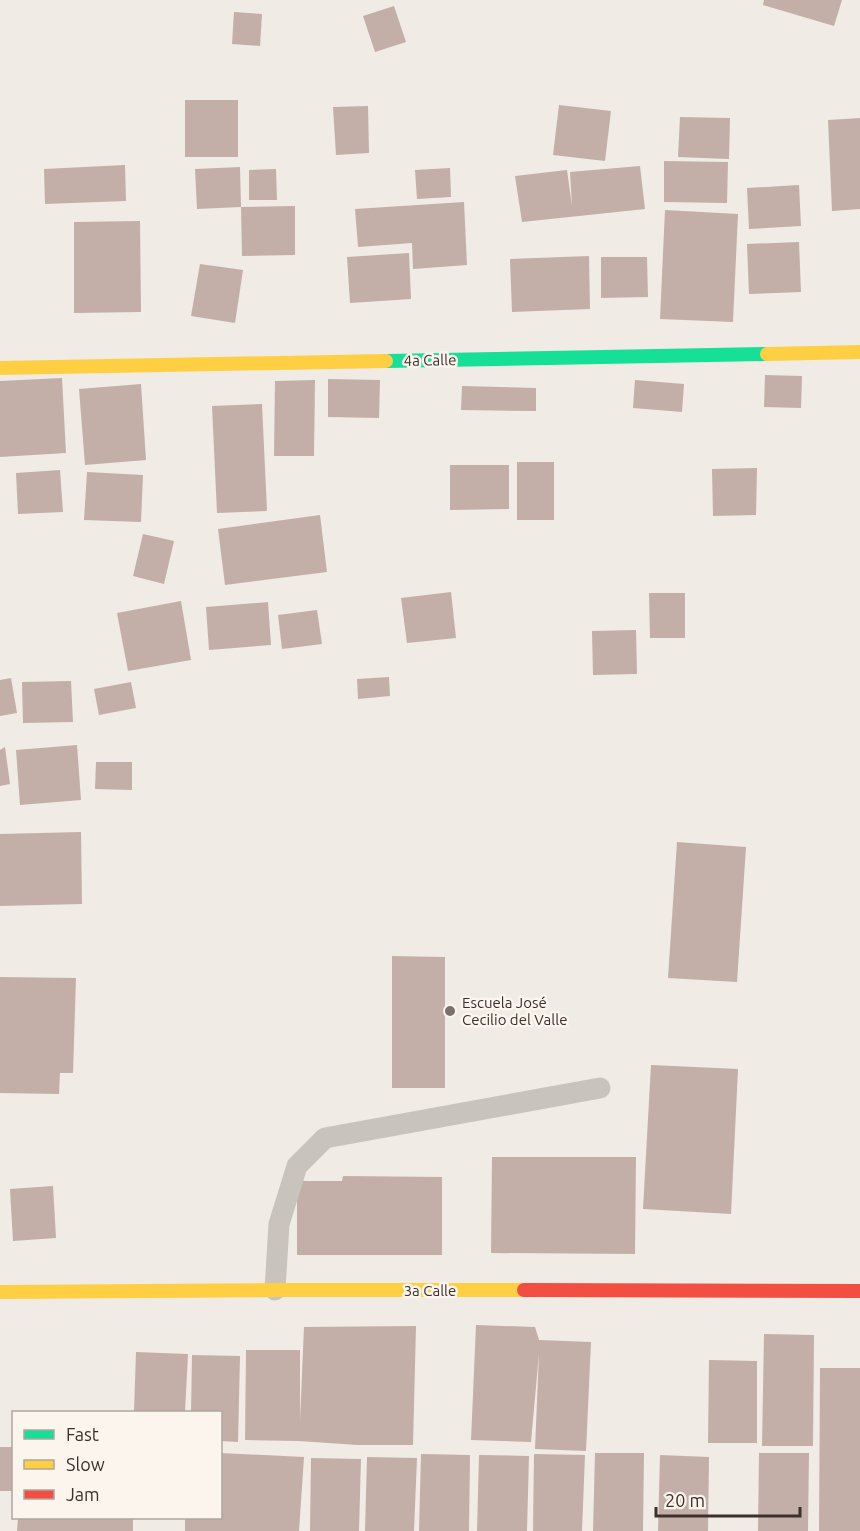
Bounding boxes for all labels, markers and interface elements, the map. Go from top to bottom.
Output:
street label: 4a Calle [404,351,456,369]
place label: Escuela José Cecilio del Valle [462,994,567,1028]
marker: Escuela José Cecilio del Valle [443,1004,457,1018]
street label: 3a Calle [404,1282,456,1299]
legend [12,1411,222,1519]
text: Fast [66,1424,99,1444]
text: Slow [66,1454,105,1474]
scale bar [656,1480,800,1518]
text: Jam [66,1484,100,1504]
text: 20 m [665,1490,705,1510]

